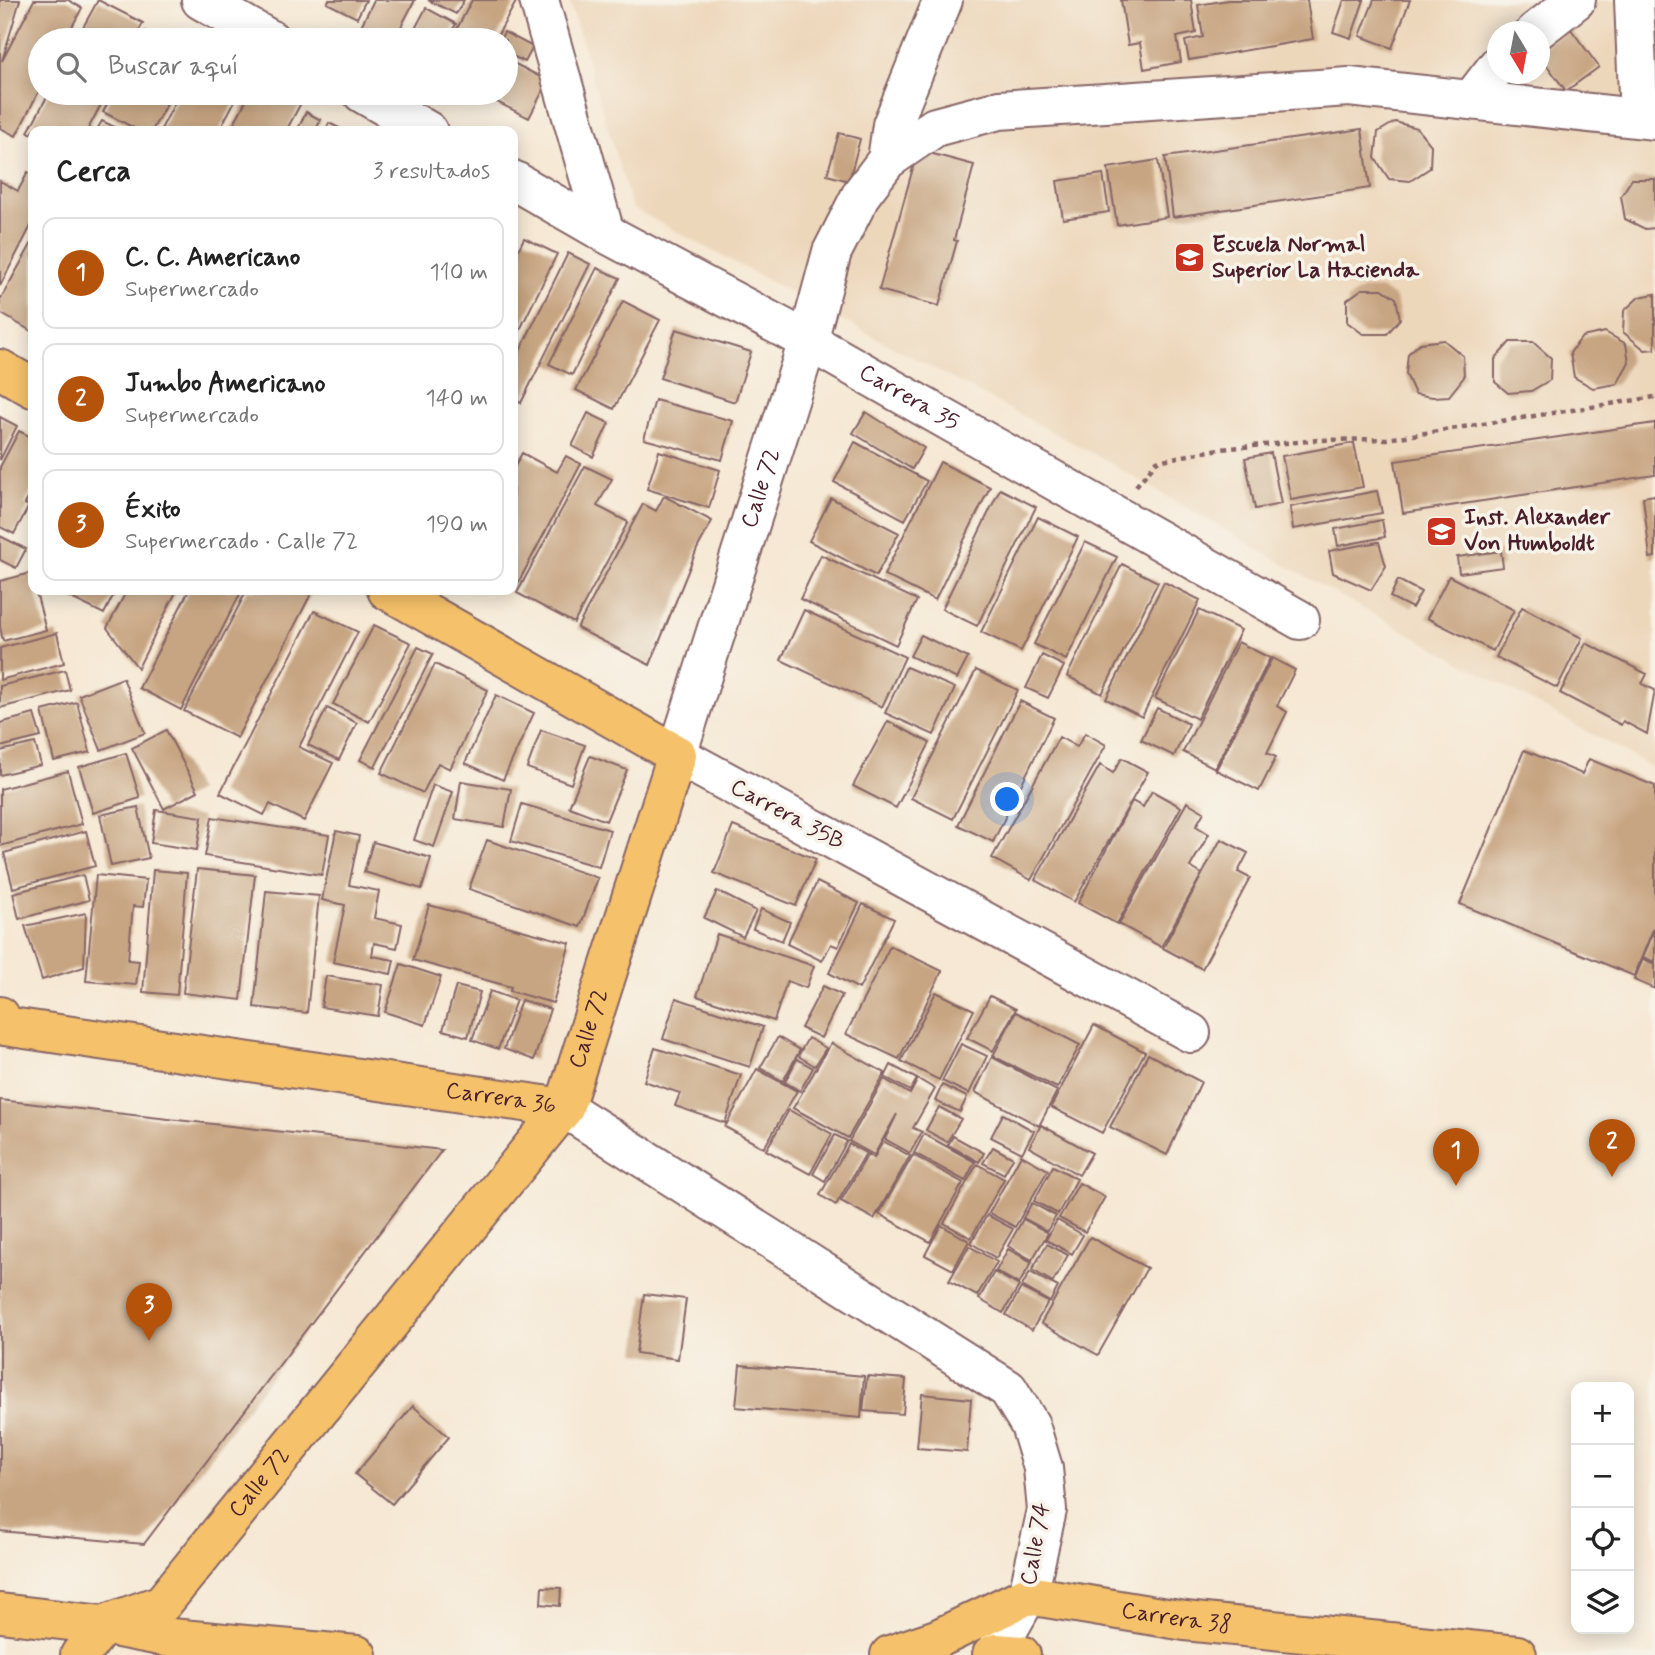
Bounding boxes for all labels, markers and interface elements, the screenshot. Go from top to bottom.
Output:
north arrow [1487,21,1550,84]
search box [28,28,518,105]
icon: search [52,48,90,86]
text: Buscar aquí [108,50,239,84]
text: Cerca [56,152,131,191]
text: 3 resultados [373,157,490,187]
place label: Escuela Normal Superior La Hacienda [1212,230,1420,286]
text: C. C. Americano [125,241,300,275]
school or university icon: Escuela Normal Superior La Hacienda [1172,241,1206,275]
text: 1 [76,258,86,288]
text: 110 m [429,258,488,288]
text: Supermercado [125,275,259,305]
street label: Carrera 35 [853,358,964,438]
text: Jumbo Americano [125,367,326,401]
text: 2 [75,384,87,414]
text: 140 m [425,384,488,414]
text: Supermercado [125,401,259,431]
street label: Calle 72 [735,445,788,532]
text: Éxito [125,493,181,527]
place label: Inst. Alexander Von Humboldt [1464,503,1611,559]
text: 3 [76,510,86,540]
text: 190 m [426,510,488,540]
school or university icon: Inst. Alexander Von Humboldt [1424,514,1458,548]
text: Supermercado · Calle 72 [125,527,358,557]
street label: Carrera 35B [725,772,849,858]
your location [990,782,1024,816]
street label: Calle 72 [563,985,616,1072]
street label: Carrera 36 [444,1076,558,1122]
pin: 2 [1589,1119,1635,1177]
pin: 1 [1433,1128,1479,1186]
pin: 3 [126,1283,172,1341]
map controls [1571,1382,1634,1634]
button: + [1571,1382,1634,1445]
street label: Calle 72 [223,1442,297,1524]
button: − [1571,1445,1634,1508]
street label: Calle 74 [1014,1500,1058,1588]
button: locate [1571,1508,1634,1571]
button: layers [1571,1571,1634,1634]
street label: Carrera 38 [1119,1596,1233,1641]

